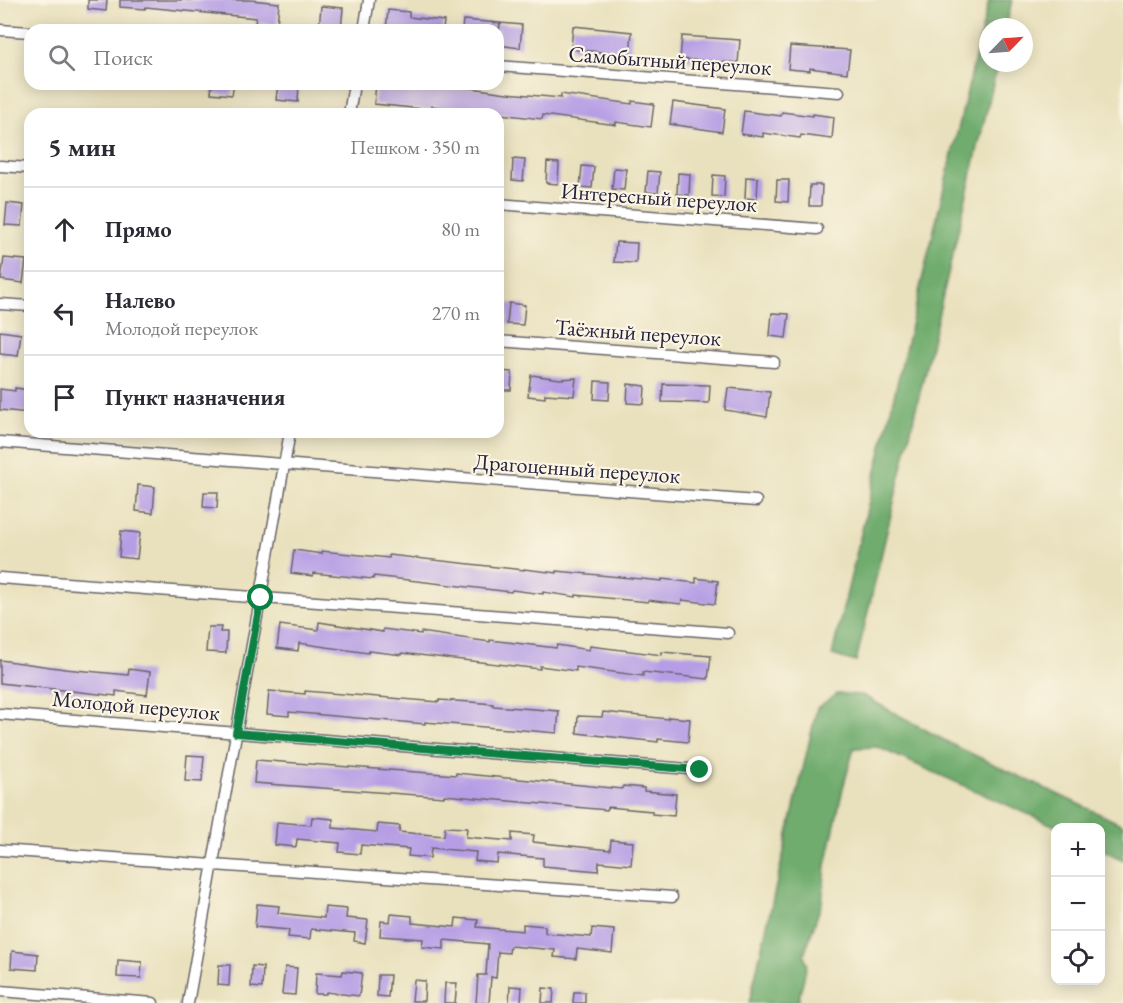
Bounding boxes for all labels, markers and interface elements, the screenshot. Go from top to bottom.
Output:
north arrow [979,18,1033,72]
search box [24,24,504,90]
street label: Самобытный переулок [567,39,773,82]
icon: search [45,41,78,74]
text: Поиск [93,43,153,72]
text: 5 мин [48,130,116,164]
text: Пешком · 350 m [350,134,480,160]
street label: Интересный переулок [560,176,759,219]
icon: ahead [48,213,81,246]
text: Прямо [105,215,172,244]
text: 80 m [441,216,480,242]
text: Налево [105,286,175,315]
icon: left [48,297,81,330]
text: 270 m [432,300,480,326]
street label: Таёжный переулок [554,312,723,353]
text: Молодой переулок [105,315,258,341]
icon: arrive [48,381,81,414]
text: Пункт назначения [105,383,285,412]
street label: Драгоценный переулок [473,447,682,490]
route start [247,584,273,610]
street label: Молодой переулок [51,684,222,727]
route end [686,756,712,782]
map controls [1051,823,1105,985]
button: + [1051,823,1105,877]
button: − [1051,877,1105,931]
button: locate [1051,931,1105,985]

